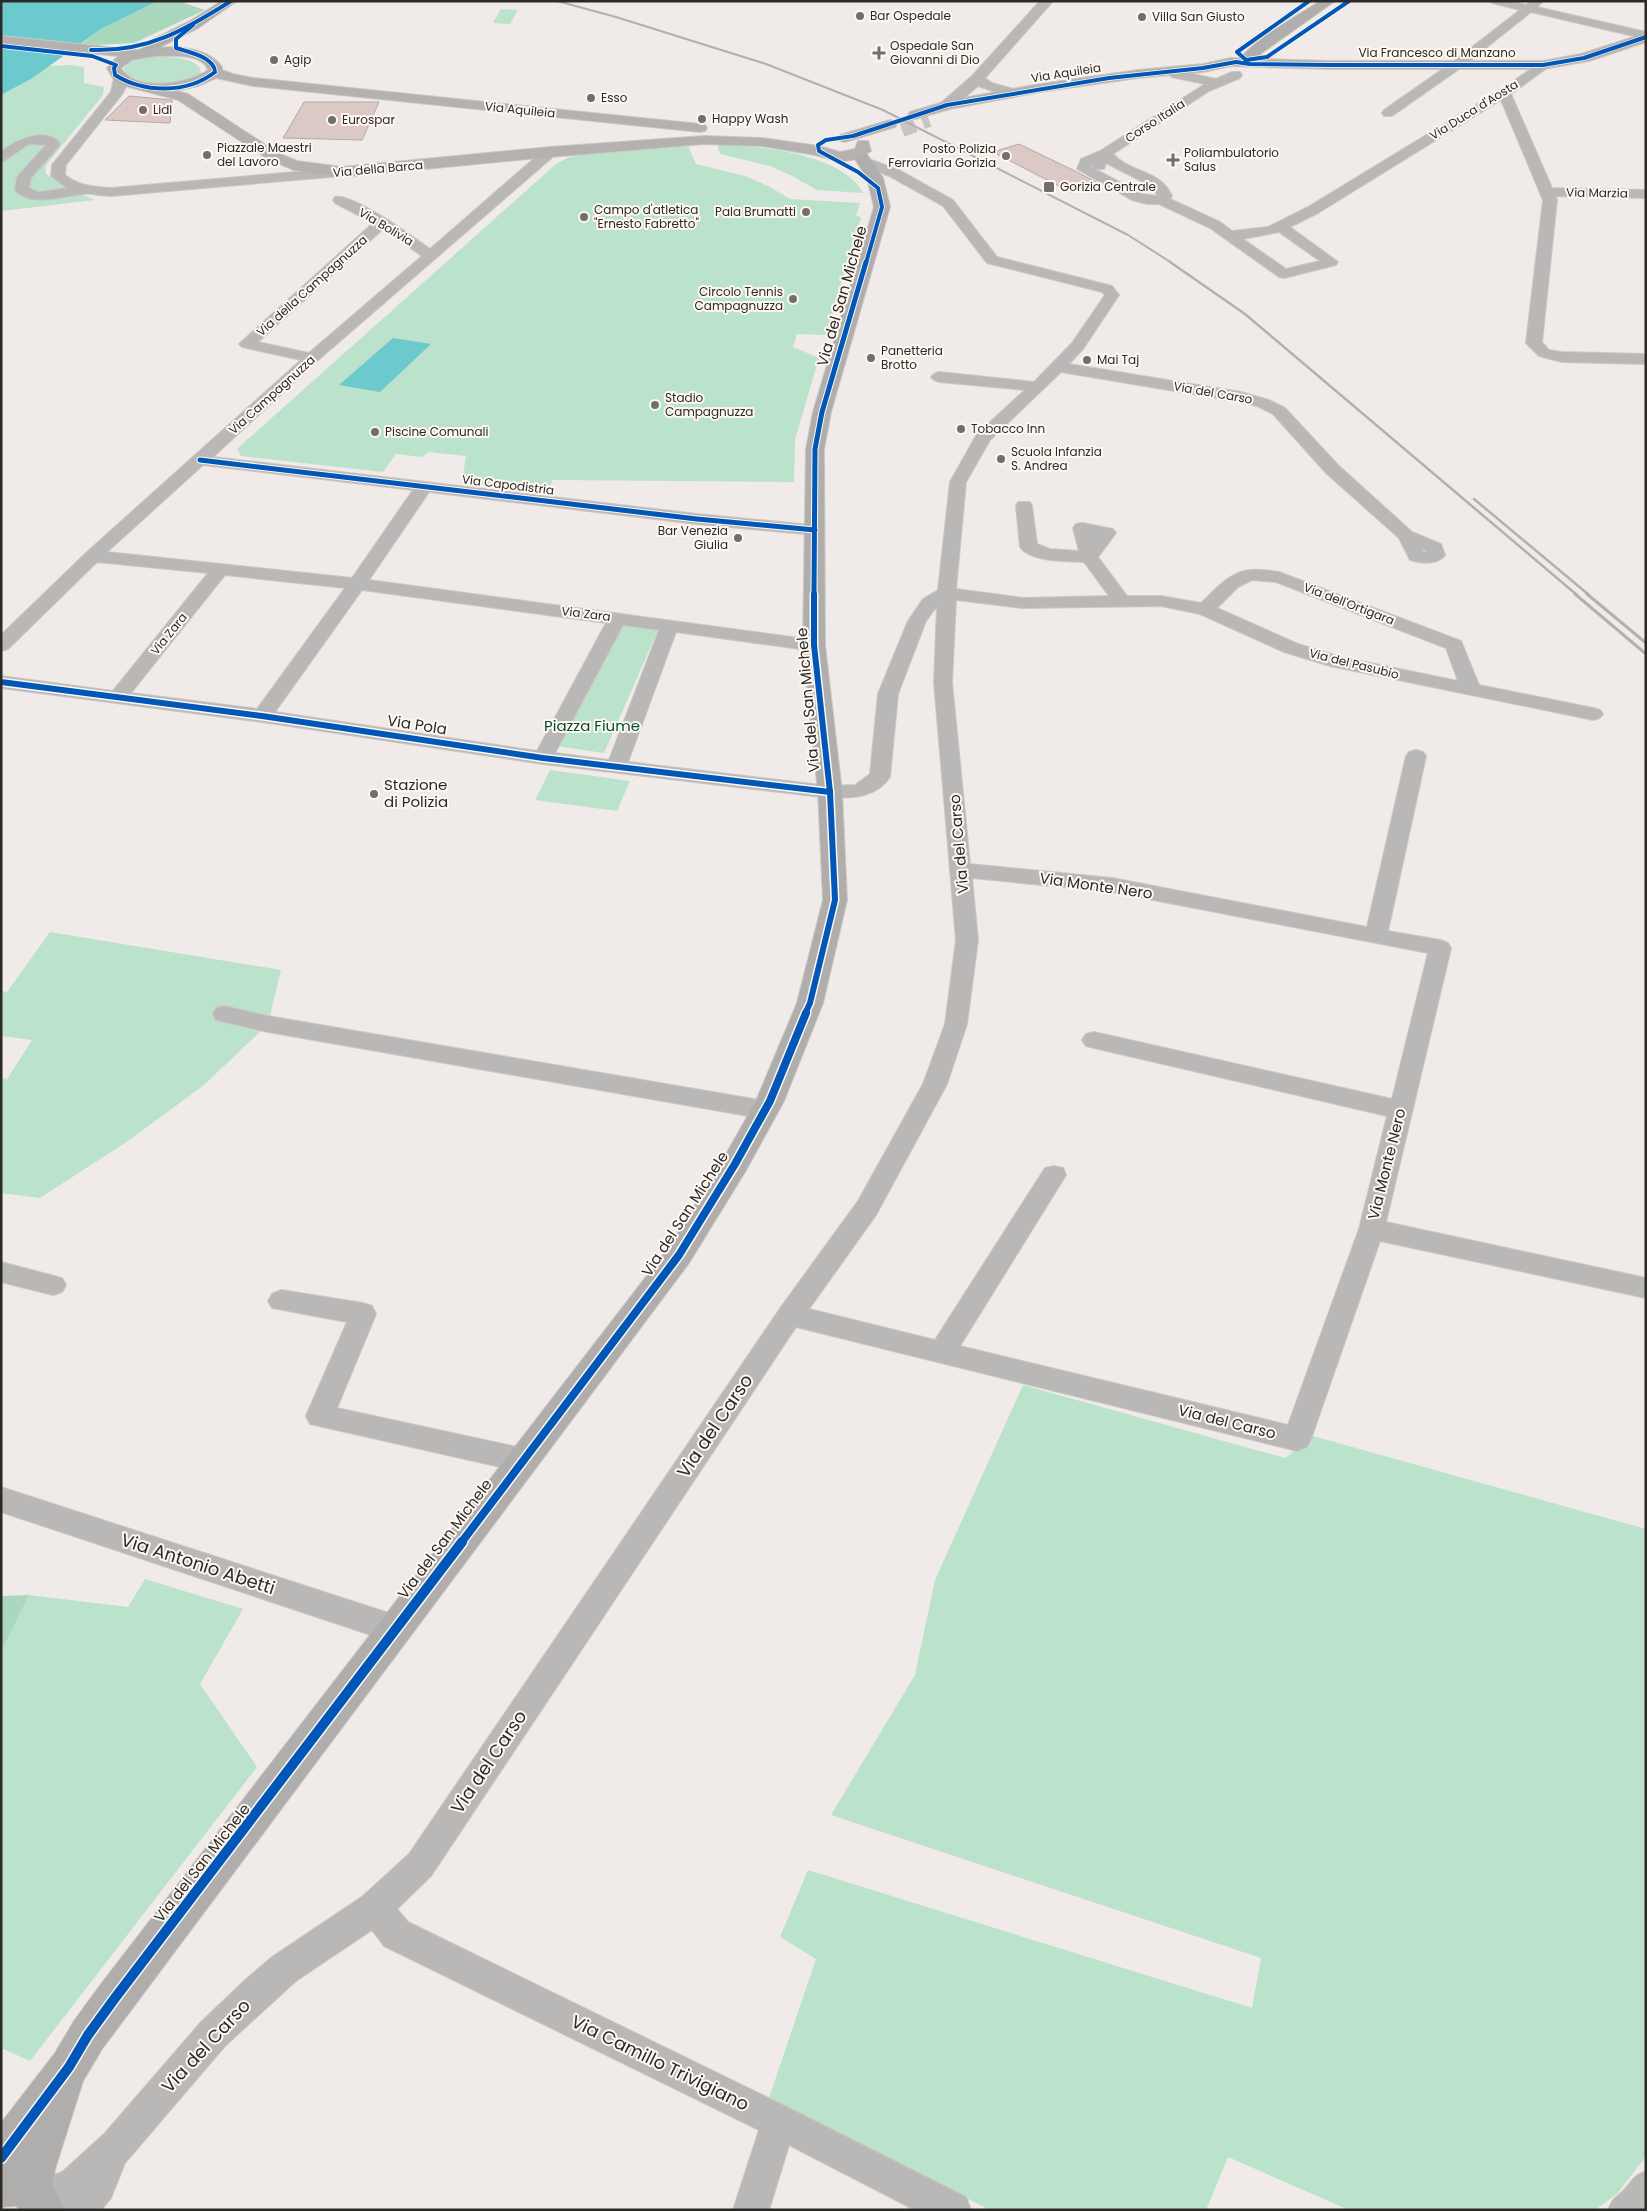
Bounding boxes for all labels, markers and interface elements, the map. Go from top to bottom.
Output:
place label: Bar Ospedale [870,7,951,24]
place label: Villa San Giusto [1152,8,1245,25]
marker: Bar Ospedale [854,10,866,22]
marker: Villa San Giusto [1136,11,1148,23]
place label: Ospedale San Giovanni di Dio [890,37,980,68]
street label: Via Francesco di Manzano [1358,44,1516,61]
marker: Ospedale San Giovanni di Dio [872,46,886,60]
place label: Agip [284,51,311,68]
marker: Agip [268,54,280,66]
street label: Via Aquileia [1030,59,1102,86]
street label: Via Duca d'Aosta [1426,75,1521,144]
place label: Esso [601,89,628,106]
marker: Esso [585,92,597,104]
street label: Corso Italia [1122,95,1188,146]
street label: Via Aquileia [484,97,556,122]
place label: Lidl [153,101,172,118]
marker: Lidl [137,104,149,116]
place label: Happy Wash [712,110,788,127]
place label: Eurospar [342,111,395,128]
marker: Happy Wash [696,113,708,125]
marker: Eurospar [326,114,338,126]
place label: Piazzale Maestri del Lavoro [217,139,312,170]
place label: Posto Polizia Ferroviaria Gorizia [888,140,996,171]
place label: Poliambulatorio Salus [1184,144,1279,175]
marker: Piazzale Maestri del Lavoro [201,149,213,161]
marker: Posto Polizia Ferroviaria Gorizia [1000,150,1012,162]
marker: Poliambulatorio Salus [1166,153,1180,167]
street label: Via della Barca [332,156,424,181]
place label: Gorizia Centrale [1060,178,1156,195]
marker: Gorizia Centrale [1042,180,1056,194]
street label: Via Marzia [1566,183,1628,202]
place label: Campo d'atletica "Ernesto Fabretto" [594,201,699,232]
place label: Pala Brumatti [715,203,796,220]
street label: Via Bolivia [356,204,417,250]
marker: Pala Brumatti [800,206,812,218]
marker: Campo d'atletica "Ernesto Fabretto" [578,211,590,223]
street label: Via del San Michele [811,223,872,369]
street label: Via della Campagnuzza [253,231,371,340]
place label: Circolo Tennis Campagnuzza [695,283,783,314]
marker: Circolo Tennis Campagnuzza [787,293,799,305]
place label: Panetteria Brotto [881,342,943,373]
street label: Via Campagnuzza [225,351,319,438]
place label: Mai Taj [1097,351,1139,368]
marker: Panetteria Brotto [865,352,877,364]
marker: Mai Taj [1081,354,1093,366]
street label: Via del Carso [1172,377,1254,408]
place label: Stadio Campagnuzza [665,389,753,420]
marker: Stadio Campagnuzza [649,399,661,411]
place label: Tobacco Inn [971,420,1045,437]
place label: Piscine Comunali [385,423,488,440]
marker: Tobacco Inn [955,423,967,435]
marker: Piscine Comunali [369,426,381,438]
place label: Scuola Infanzia S. Andrea [1011,443,1102,474]
marker: Scuola Infanzia S. Andrea [995,453,1007,465]
street label: Via Capodistria [461,470,555,499]
place label: Bar Venezia Giulia [658,522,728,553]
marker: Bar Venezia Giulia [732,532,744,544]
street label: Via dell'Ortigara [1301,578,1397,629]
street label: Via Zara [560,602,612,625]
street label: Via Zara [146,609,191,658]
street label: Via del San Michele [791,627,824,773]
street label: Via del Pasubio [1308,644,1401,683]
street label: Via Pola [386,709,448,740]
park label: Piazza Fiume [544,715,640,736]
place label: Stazione di Polizia [384,774,448,812]
marker: Stazione di Polizia [368,788,380,800]
street label: Via del Carso [944,793,973,895]
street label: Via Monte Nero [1038,867,1154,904]
street label: Via Monte Nero [1363,1106,1410,1222]
street label: Via del San Michele [636,1147,733,1280]
street label: Via del Carso [671,1369,758,1482]
street label: Via del Carso [1176,1399,1278,1444]
street label: Via del San Michele [393,1474,497,1603]
street label: Via Antonio Abetti [118,1527,278,1600]
street label: Via del Carso [445,1705,532,1818]
street label: Via del San Michele [149,1799,255,1926]
street label: Via del Carso [156,1993,256,2098]
street label: Via Camillo Trivigiano [567,2009,753,2117]

